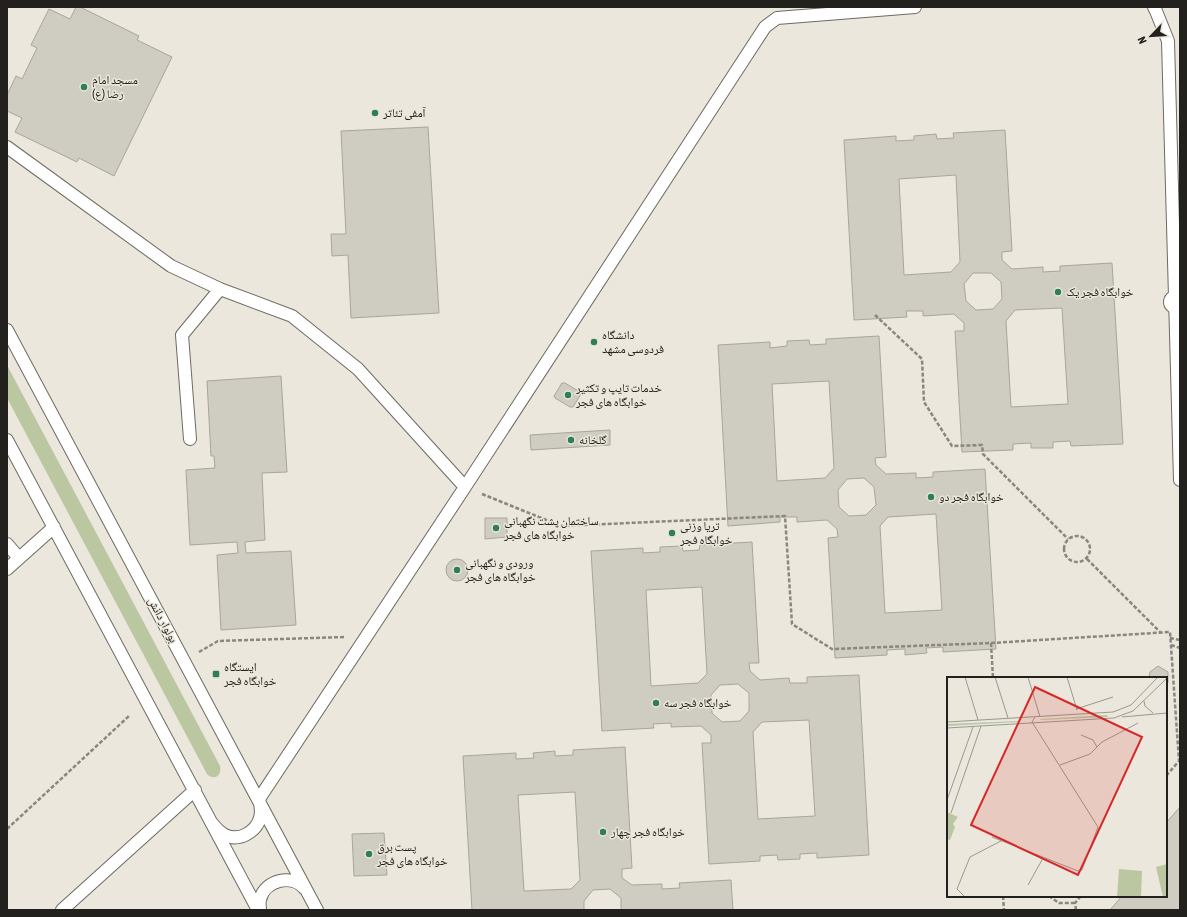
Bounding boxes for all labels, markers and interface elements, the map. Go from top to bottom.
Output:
north arrow [1131,16,1171,56]
text: N [1135,35,1149,46]
place label: مسجد امام رضا (ع) [92,73,138,102]
marker: مسجد امام رضا (ع) [79,82,89,92]
place label: آمفی تئاتر [382,106,426,120]
marker: آمفی تئاتر [370,108,380,118]
place label: خوابگاه فجر یک [1066,285,1134,299]
marker: خوابگاه فجر یک [1053,287,1063,297]
place label: دانشگاه فردوسی مشهد [602,328,664,356]
marker: دانشگاه فردوسی مشهد [589,337,599,347]
place label: خدمات تایپ و تکثیر خوابگاه های فجر [575,381,662,409]
marker: خدمات تایپ و تکثیر خوابگاه های فجر [563,390,573,400]
place label: گلخانه [579,433,607,447]
marker: گلخانه [566,435,576,445]
place label: خوابگاه فجر دو [939,490,1004,504]
marker: خوابگاه فجر دو [926,492,936,502]
place label: ساختمان پشت نگهبانی خوابگاه های فجر [503,514,599,542]
place label: تریا وزنی خوابگاه فجر [679,519,733,547]
marker: ساختمان پشت نگهبانی خوابگاه های فجر [491,523,501,533]
marker: تریا وزنی خوابگاه فجر [667,528,677,538]
place label: ورودی و نگهبانی خوابگاه های فجر [464,556,536,584]
marker: ورودی و نگهبانی خوابگاه های فجر [452,565,462,575]
street label: بولوار دانش [145,595,181,645]
place label: ایستگاه خوابگاه فجر [223,660,277,688]
marker: ایستگاه خوابگاه فجر [211,669,221,679]
inset map [947,677,1167,897]
place label: خوابگاه فجر سه [664,696,732,710]
marker: خوابگاه فجر سه [651,698,661,708]
place label: خوابگاه فجر چهار [610,825,685,839]
marker: خوابگاه فجر چهار [598,827,608,837]
place label: پست برق خوابگاه های فجر [376,840,448,868]
marker: پست برق خوابگاه های فجر [364,849,374,859]

